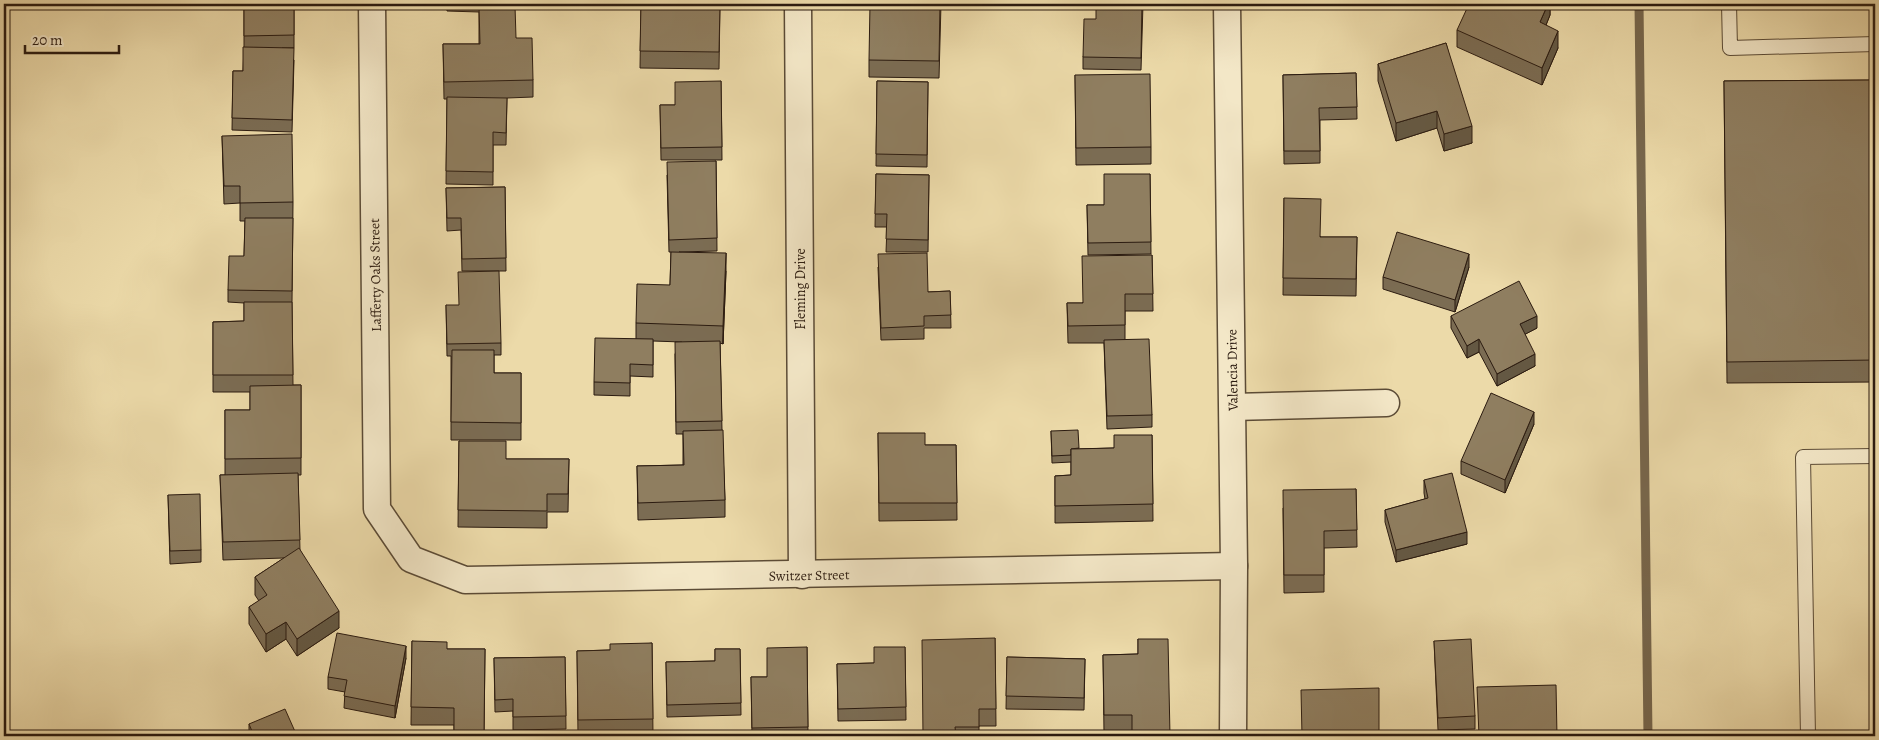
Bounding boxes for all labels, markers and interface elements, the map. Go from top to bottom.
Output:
scale bar [25,22,119,54]
text: 20 m [32,30,63,50]
street label: Lafferty Oaks Street [365,218,386,332]
street label: Fleming Drive [791,248,810,330]
street label: Valencia Drive [1222,329,1243,412]
street label: Switzer Street [768,565,850,586]

